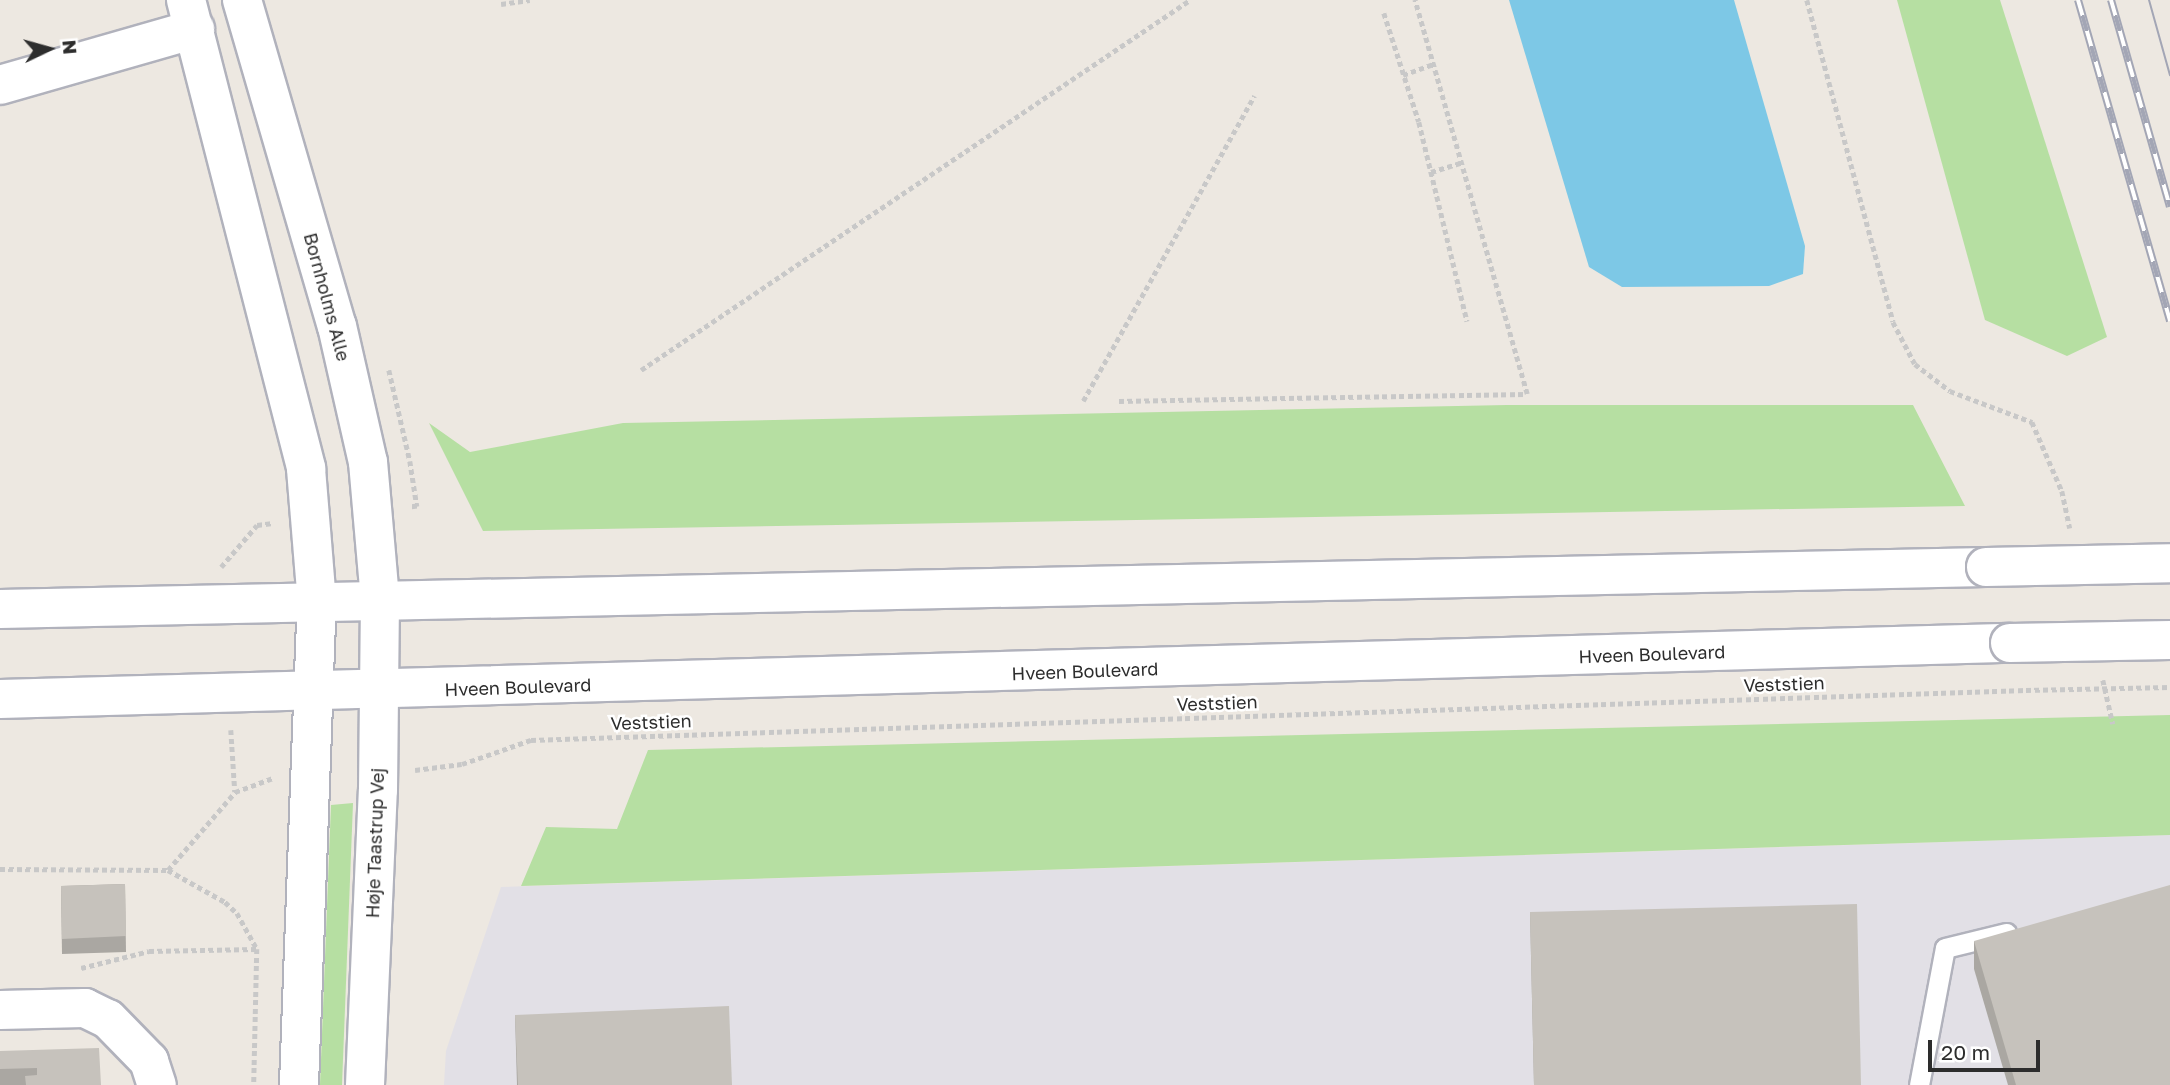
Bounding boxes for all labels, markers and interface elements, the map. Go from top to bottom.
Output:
north arrow [14,14,84,84]
text: N [58,39,83,55]
street label: Bornholms Alle [299,230,355,364]
street label: Hveen Boulevard [1578,641,1726,667]
street label: Hveen Boulevard [1011,658,1159,684]
street label: Veststien [1743,672,1825,696]
street label: Hveen Boulevard [444,674,592,700]
street label: Veststien [1176,691,1258,715]
street label: Veststien [610,710,692,734]
street label: Høje Taastrup Vej [362,767,388,919]
scale bar [1932,1026,2044,1070]
text: 20 m [1941,1039,1990,1065]

